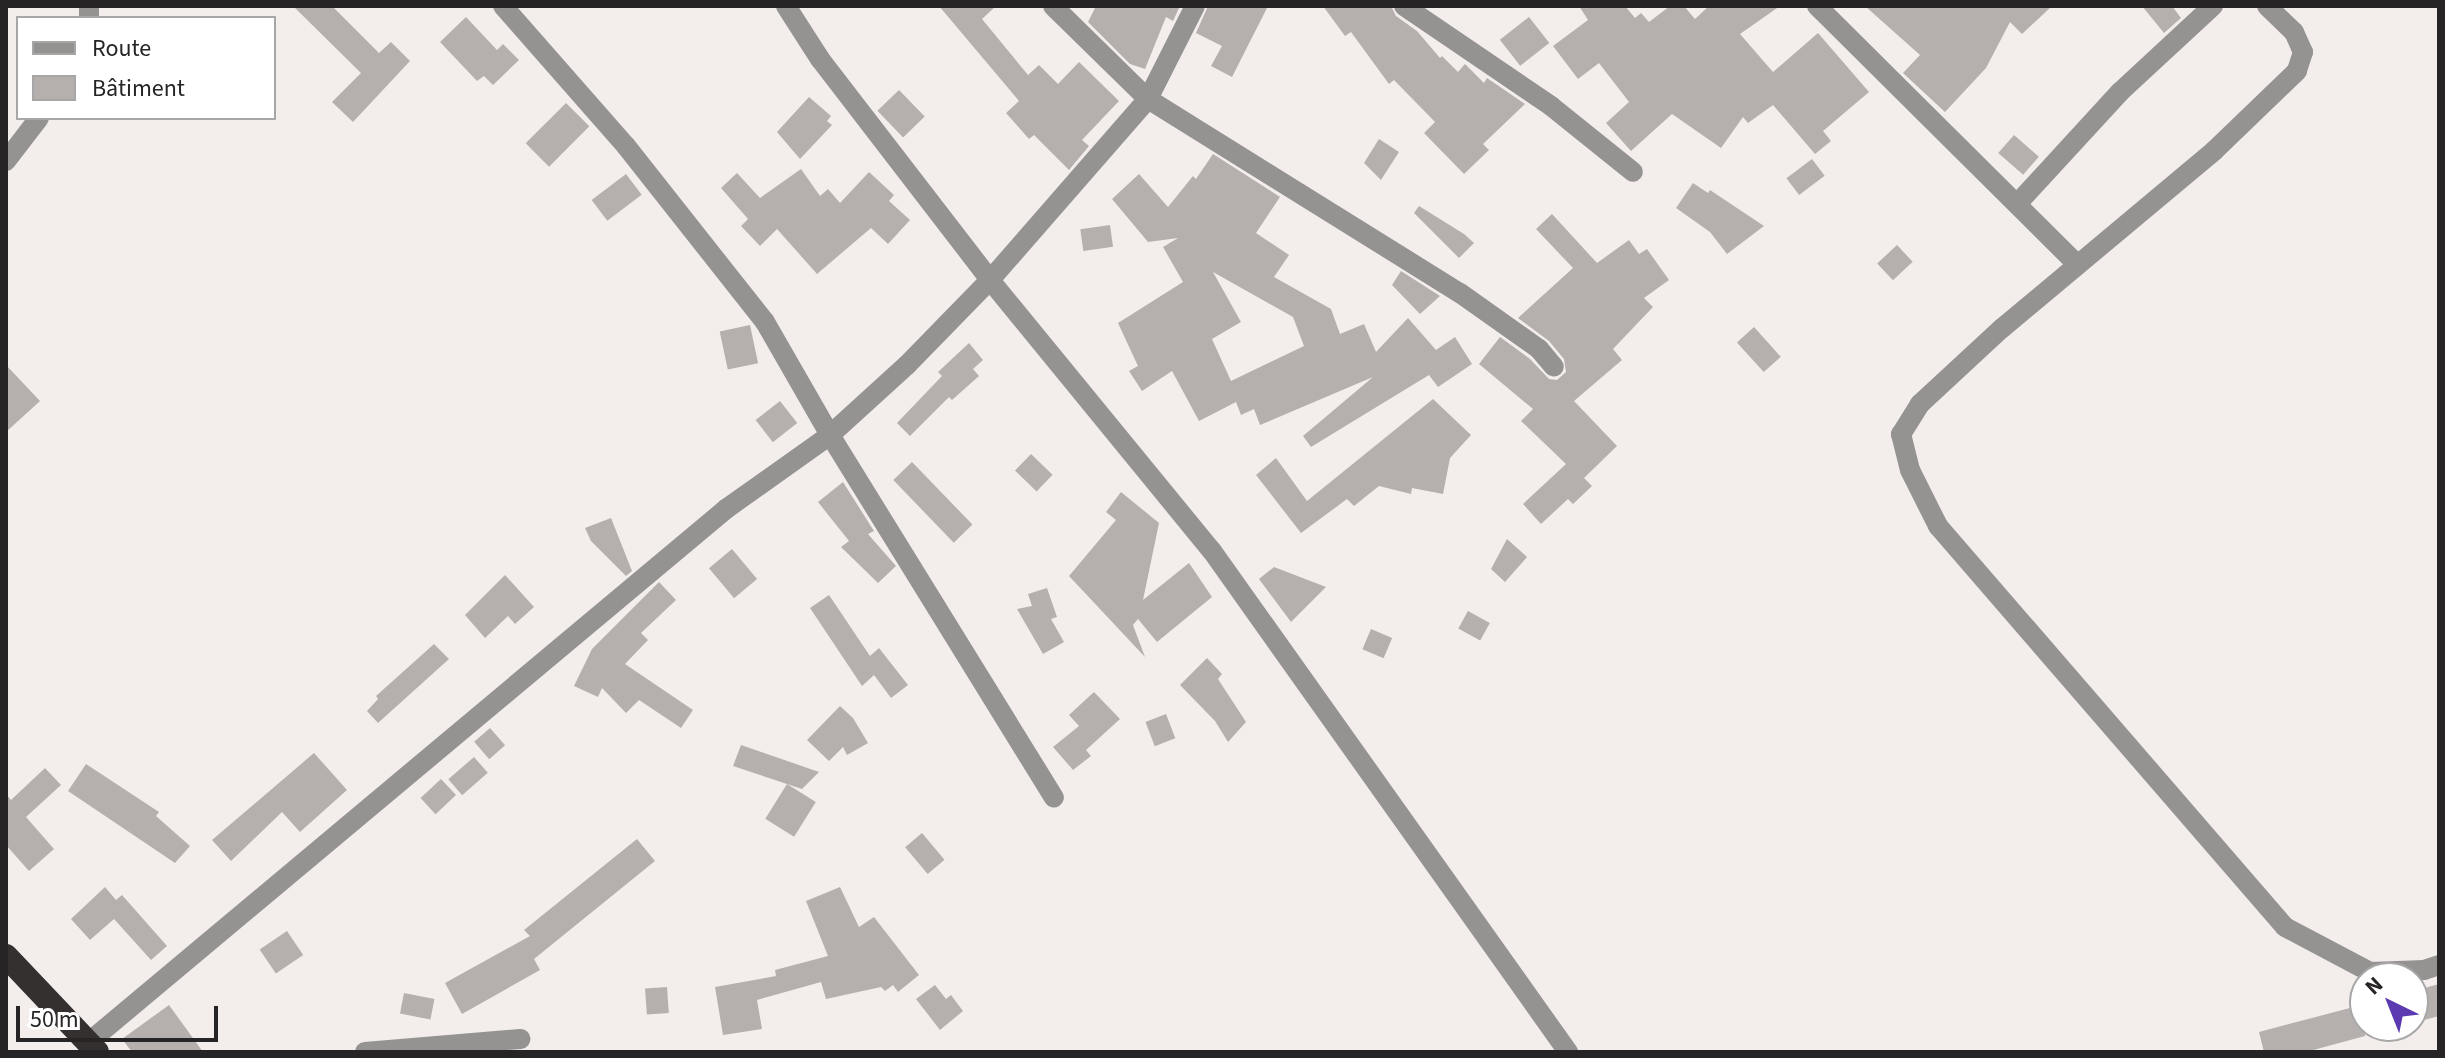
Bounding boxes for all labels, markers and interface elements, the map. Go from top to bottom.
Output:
legend [16,16,276,120]
text: Route [92,31,151,66]
text: Bâtiment [92,71,185,106]
north arrow [2349,962,2429,1042]
text: N [2358,969,2390,1003]
scale bar [20,990,222,1040]
text: 50 m [30,1002,79,1037]

